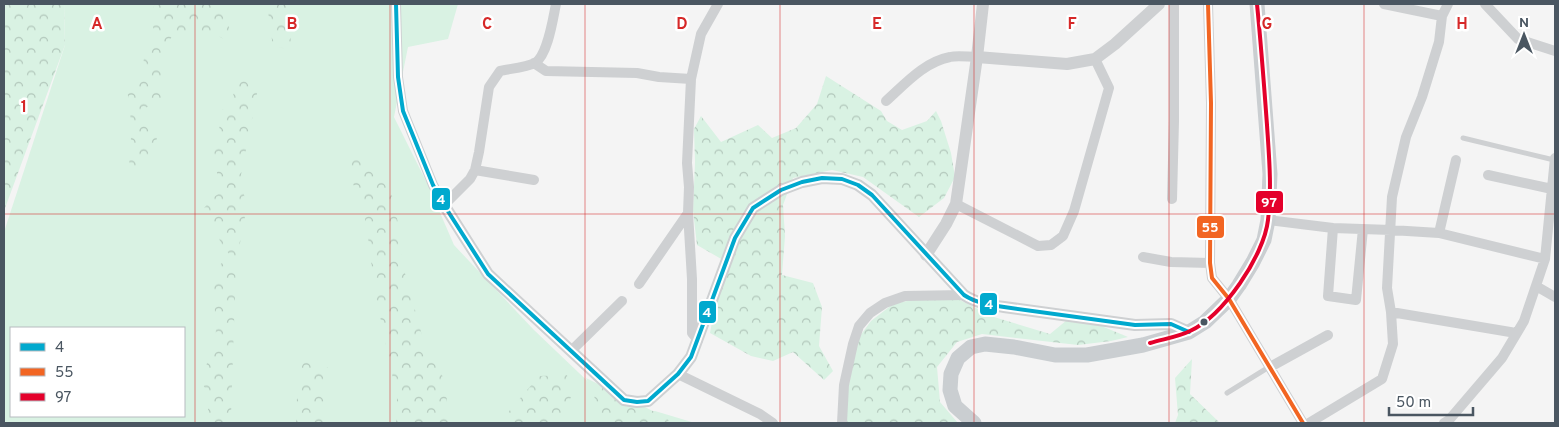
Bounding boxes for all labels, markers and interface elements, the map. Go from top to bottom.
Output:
north arrow [1499,10,1549,60]
text: A [91,15,103,35]
text: B [286,15,298,35]
text: C [482,15,492,35]
text: D [676,15,688,35]
text: E [872,15,882,35]
text: F [1067,15,1077,35]
text: G [1262,15,1272,35]
text: H [1456,15,1468,35]
text: N [1519,15,1529,32]
text: 1 [21,98,27,118]
line badge: 4 [431,187,451,211]
line badge: 97 [1255,190,1284,214]
text: 4 [437,192,446,209]
text: 97 [1261,195,1277,212]
line badge: 55 [1196,215,1225,239]
text: 55 [1201,220,1219,237]
line badge: 4 [979,292,998,316]
text: 4 [985,297,994,314]
line badge: 4 [698,300,717,324]
text: 4 [703,305,712,322]
unlabelled marker [1199,317,1209,327]
legend [10,327,185,417]
text: 4 [55,339,64,358]
text: 55 [55,364,74,383]
scale bar [1389,384,1473,416]
text: 97 [55,389,72,408]
text: 50 m [1396,394,1431,413]

